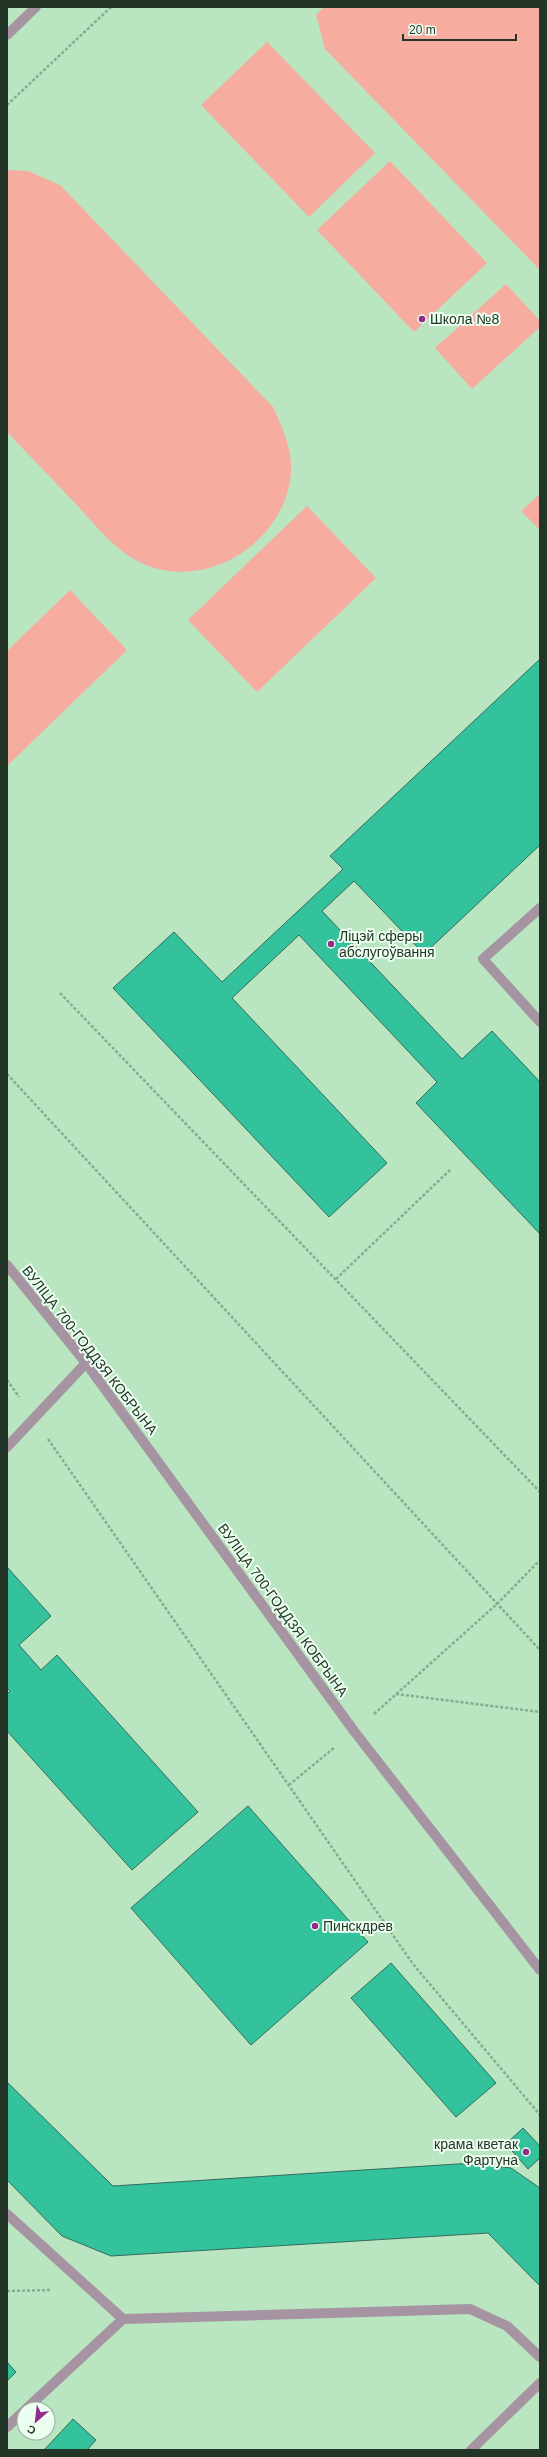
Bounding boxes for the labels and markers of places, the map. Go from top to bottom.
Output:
place label: Школа №8 [430,311,499,327]
marker: Школа №8 [417,314,427,324]
place label: Ліцэй сферы абслугоўвання [339,928,435,960]
marker: Ліцэй сферы абслугоўвання [326,939,336,949]
place label: Пинскдрев [323,1918,393,1934]
marker: Пинскдрев [310,1921,320,1931]
place label: крама кветак Фартуна [434,2136,519,2168]
marker: крама кветак Фартуна [521,2147,531,2157]

